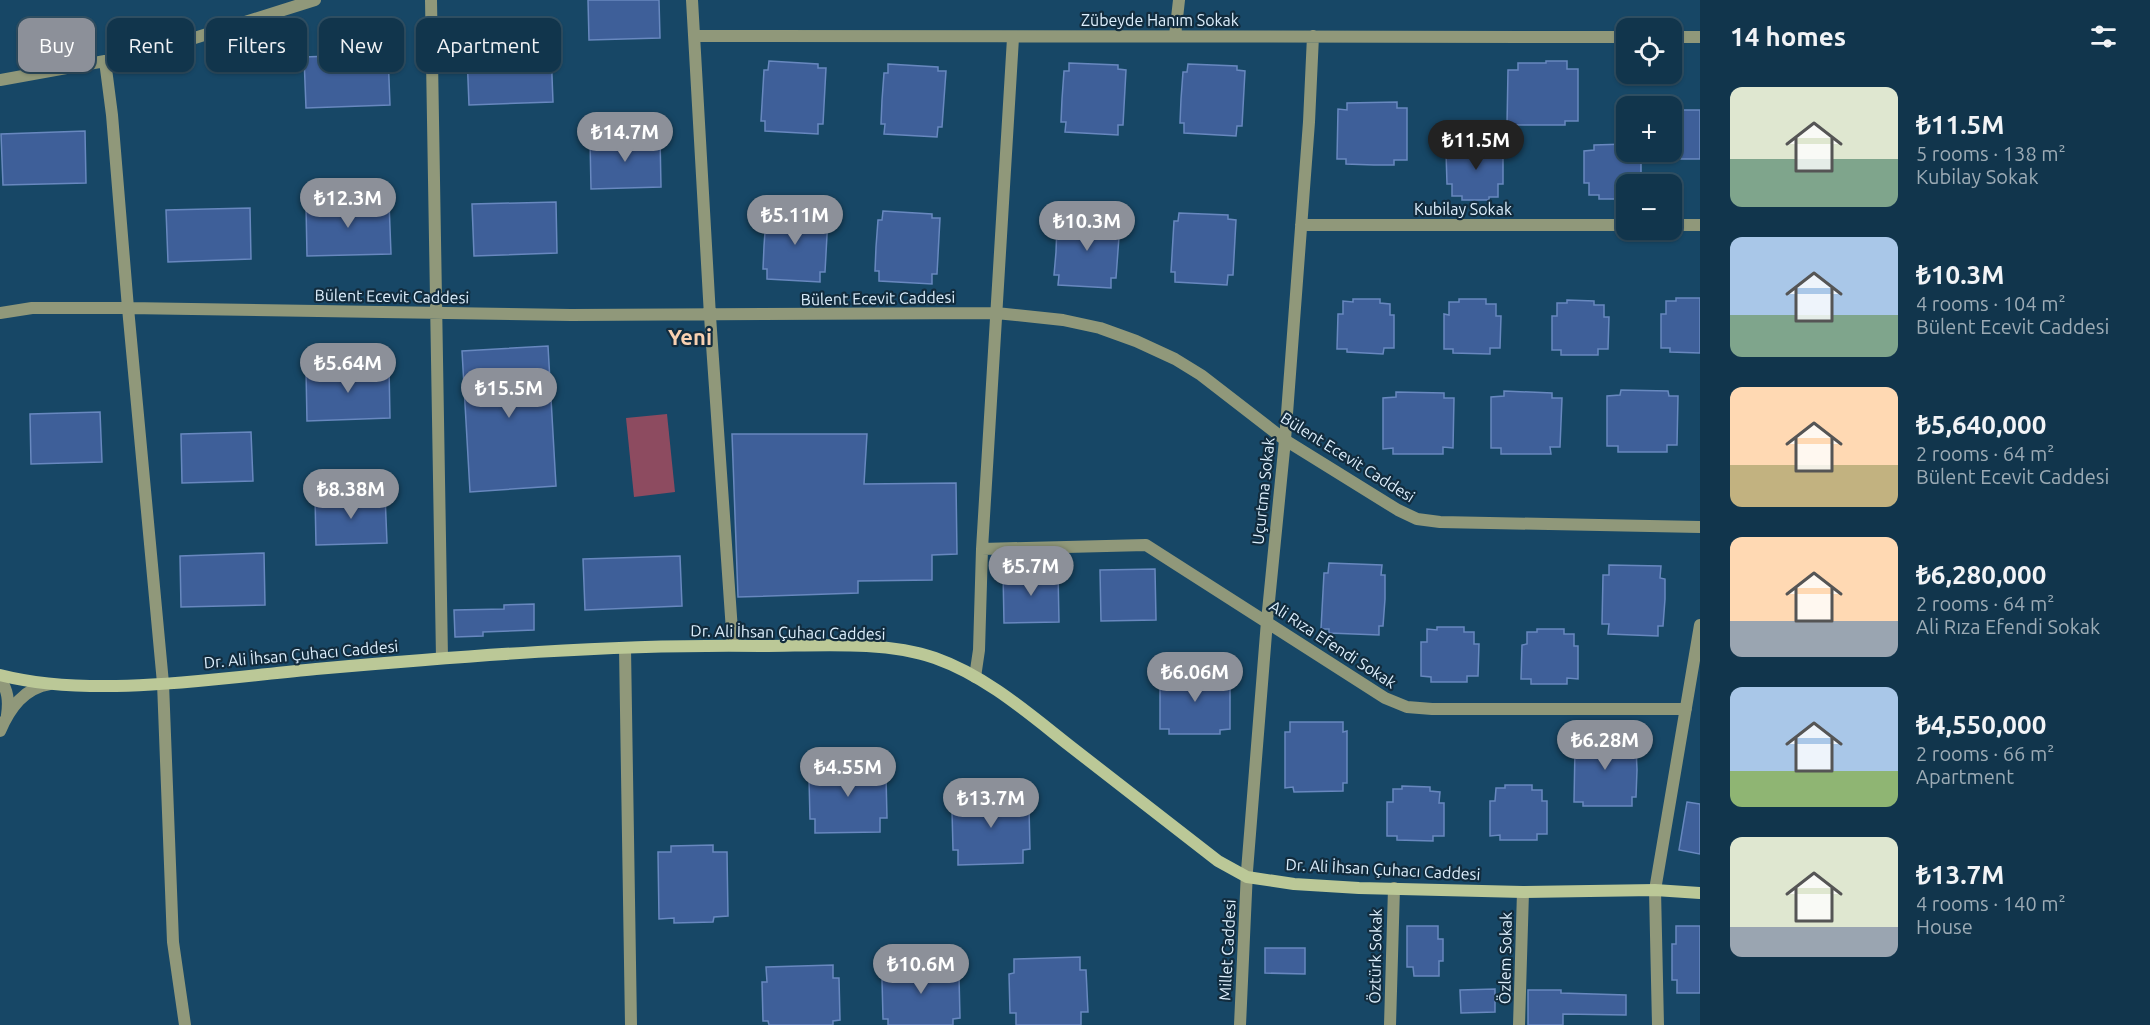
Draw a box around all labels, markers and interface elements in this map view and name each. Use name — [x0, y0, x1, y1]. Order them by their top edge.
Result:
street label: Zübeyde Hanım Sokak — [1081, 11, 1239, 29]
chip: Buy — [18, 18, 95, 72]
chip: Rent — [107, 18, 194, 72]
chip: Filters — [206, 18, 307, 72]
chip: New — [319, 18, 404, 72]
chip: Apartment — [416, 18, 561, 72]
map controls — [1616, 18, 1682, 240]
button: locate — [1616, 18, 1682, 84]
icon: filters — [2087, 20, 2120, 53]
text: 14 homes — [1730, 22, 1846, 51]
button: + — [1616, 96, 1682, 162]
text: ₺11.5M — [1916, 110, 2004, 139]
icon: home — [1778, 111, 1850, 183]
pin: ₺14.7M — [576, 112, 674, 163]
text: ₺14.7M — [591, 120, 659, 143]
pin: ₺11.5M — [1427, 120, 1525, 171]
text: ₺11.5M — [1442, 128, 1510, 151]
text: 5 rooms · 138 m² — [1916, 142, 2066, 165]
text: Kubilay Sokak — [1916, 165, 2038, 188]
button: − — [1616, 174, 1682, 240]
pin: ₺12.3M — [299, 178, 397, 229]
text: ₺12.3M — [314, 186, 382, 209]
pin: ₺5.11M — [746, 195, 844, 246]
street label: Kubilay Sokak — [1414, 200, 1512, 218]
pin: ₺10.3M — [1038, 201, 1136, 252]
text: ₺5.11M — [761, 203, 829, 226]
text: ₺10.3M — [1053, 209, 1121, 232]
text: ₺10.3M — [1916, 260, 2004, 289]
icon: home — [1778, 261, 1850, 333]
street label: Bülent Ecevit Caddesi — [315, 286, 469, 306]
street label: Bülent Ecevit Caddesi — [801, 288, 955, 308]
text: 4 rooms · 104 m² — [1916, 292, 2066, 315]
text: Bülent Ecevit Caddesi — [1916, 315, 2109, 338]
district label: Yeni — [668, 324, 712, 349]
pin: ₺5.64M — [299, 343, 397, 394]
text: ₺5.64M — [314, 351, 382, 374]
pin: ₺15.5M — [460, 368, 558, 419]
text: ₺15.5M — [475, 376, 543, 399]
street label: Bülent Ecevit Caddesi — [1278, 408, 1418, 506]
text: ₺5,640,000 — [1916, 410, 2046, 439]
icon: home — [1778, 411, 1850, 483]
street label: Uçurtma Sokak — [1248, 437, 1278, 545]
text: 2 rooms · 64 m² — [1916, 442, 2054, 465]
text: Bülent Ecevit Caddesi — [1916, 465, 2109, 488]
pin: ₺8.38M — [302, 469, 400, 520]
text: ₺8.38M — [317, 477, 385, 500]
pin: ₺5.7M — [989, 546, 1073, 597]
text: ₺5.7M — [1003, 554, 1059, 577]
text: ₺6,280,000 — [1916, 560, 2046, 589]
icon: home — [1778, 561, 1850, 633]
text: 2 rooms · 64 m² — [1916, 592, 2054, 615]
street label: Ali Rıza Efendi Sokak — [1266, 596, 1400, 692]
text: Ali Rıza Efendi Sokak — [1916, 615, 2100, 638]
street label: Dr. Ali İhsan Çuhacı Caddesi — [690, 621, 886, 643]
street label: Dr. Ali İhsan Çuhacı Caddesi — [203, 637, 399, 671]
pin: ₺6.06M — [1146, 652, 1244, 703]
text: ₺6.06M — [1161, 660, 1229, 683]
text: ₺4,550,000 — [1916, 710, 2046, 739]
icon: home — [1778, 711, 1850, 783]
pin: ₺6.28M — [1556, 720, 1654, 771]
text: ₺6.28M — [1571, 728, 1639, 751]
text: 2 rooms · 66 m² — [1916, 742, 2054, 765]
pin: ₺4.55M — [799, 747, 897, 798]
text: ₺4.55M — [814, 755, 882, 778]
text: Apartment — [1916, 765, 2014, 788]
pin: ₺13.7M — [942, 778, 1040, 829]
text: ₺13.7M — [957, 786, 1025, 809]
street label: Dr. Ali İhsan Çuhacı Caddesi — [1285, 855, 1481, 883]
text: ₺13.7M — [1916, 860, 2004, 889]
icon: home — [1778, 861, 1850, 933]
text: 4 rooms · 140 m² — [1916, 892, 2066, 915]
street label: Millet Caddesi — [1215, 899, 1239, 1001]
street label: Öztürk Sokak — [1365, 908, 1385, 1004]
street label: Özlem Sokak — [1495, 912, 1515, 1004]
text: House — [1916, 915, 1973, 938]
pin: ₺10.6M — [872, 944, 970, 995]
text: ₺10.6M — [887, 952, 955, 975]

